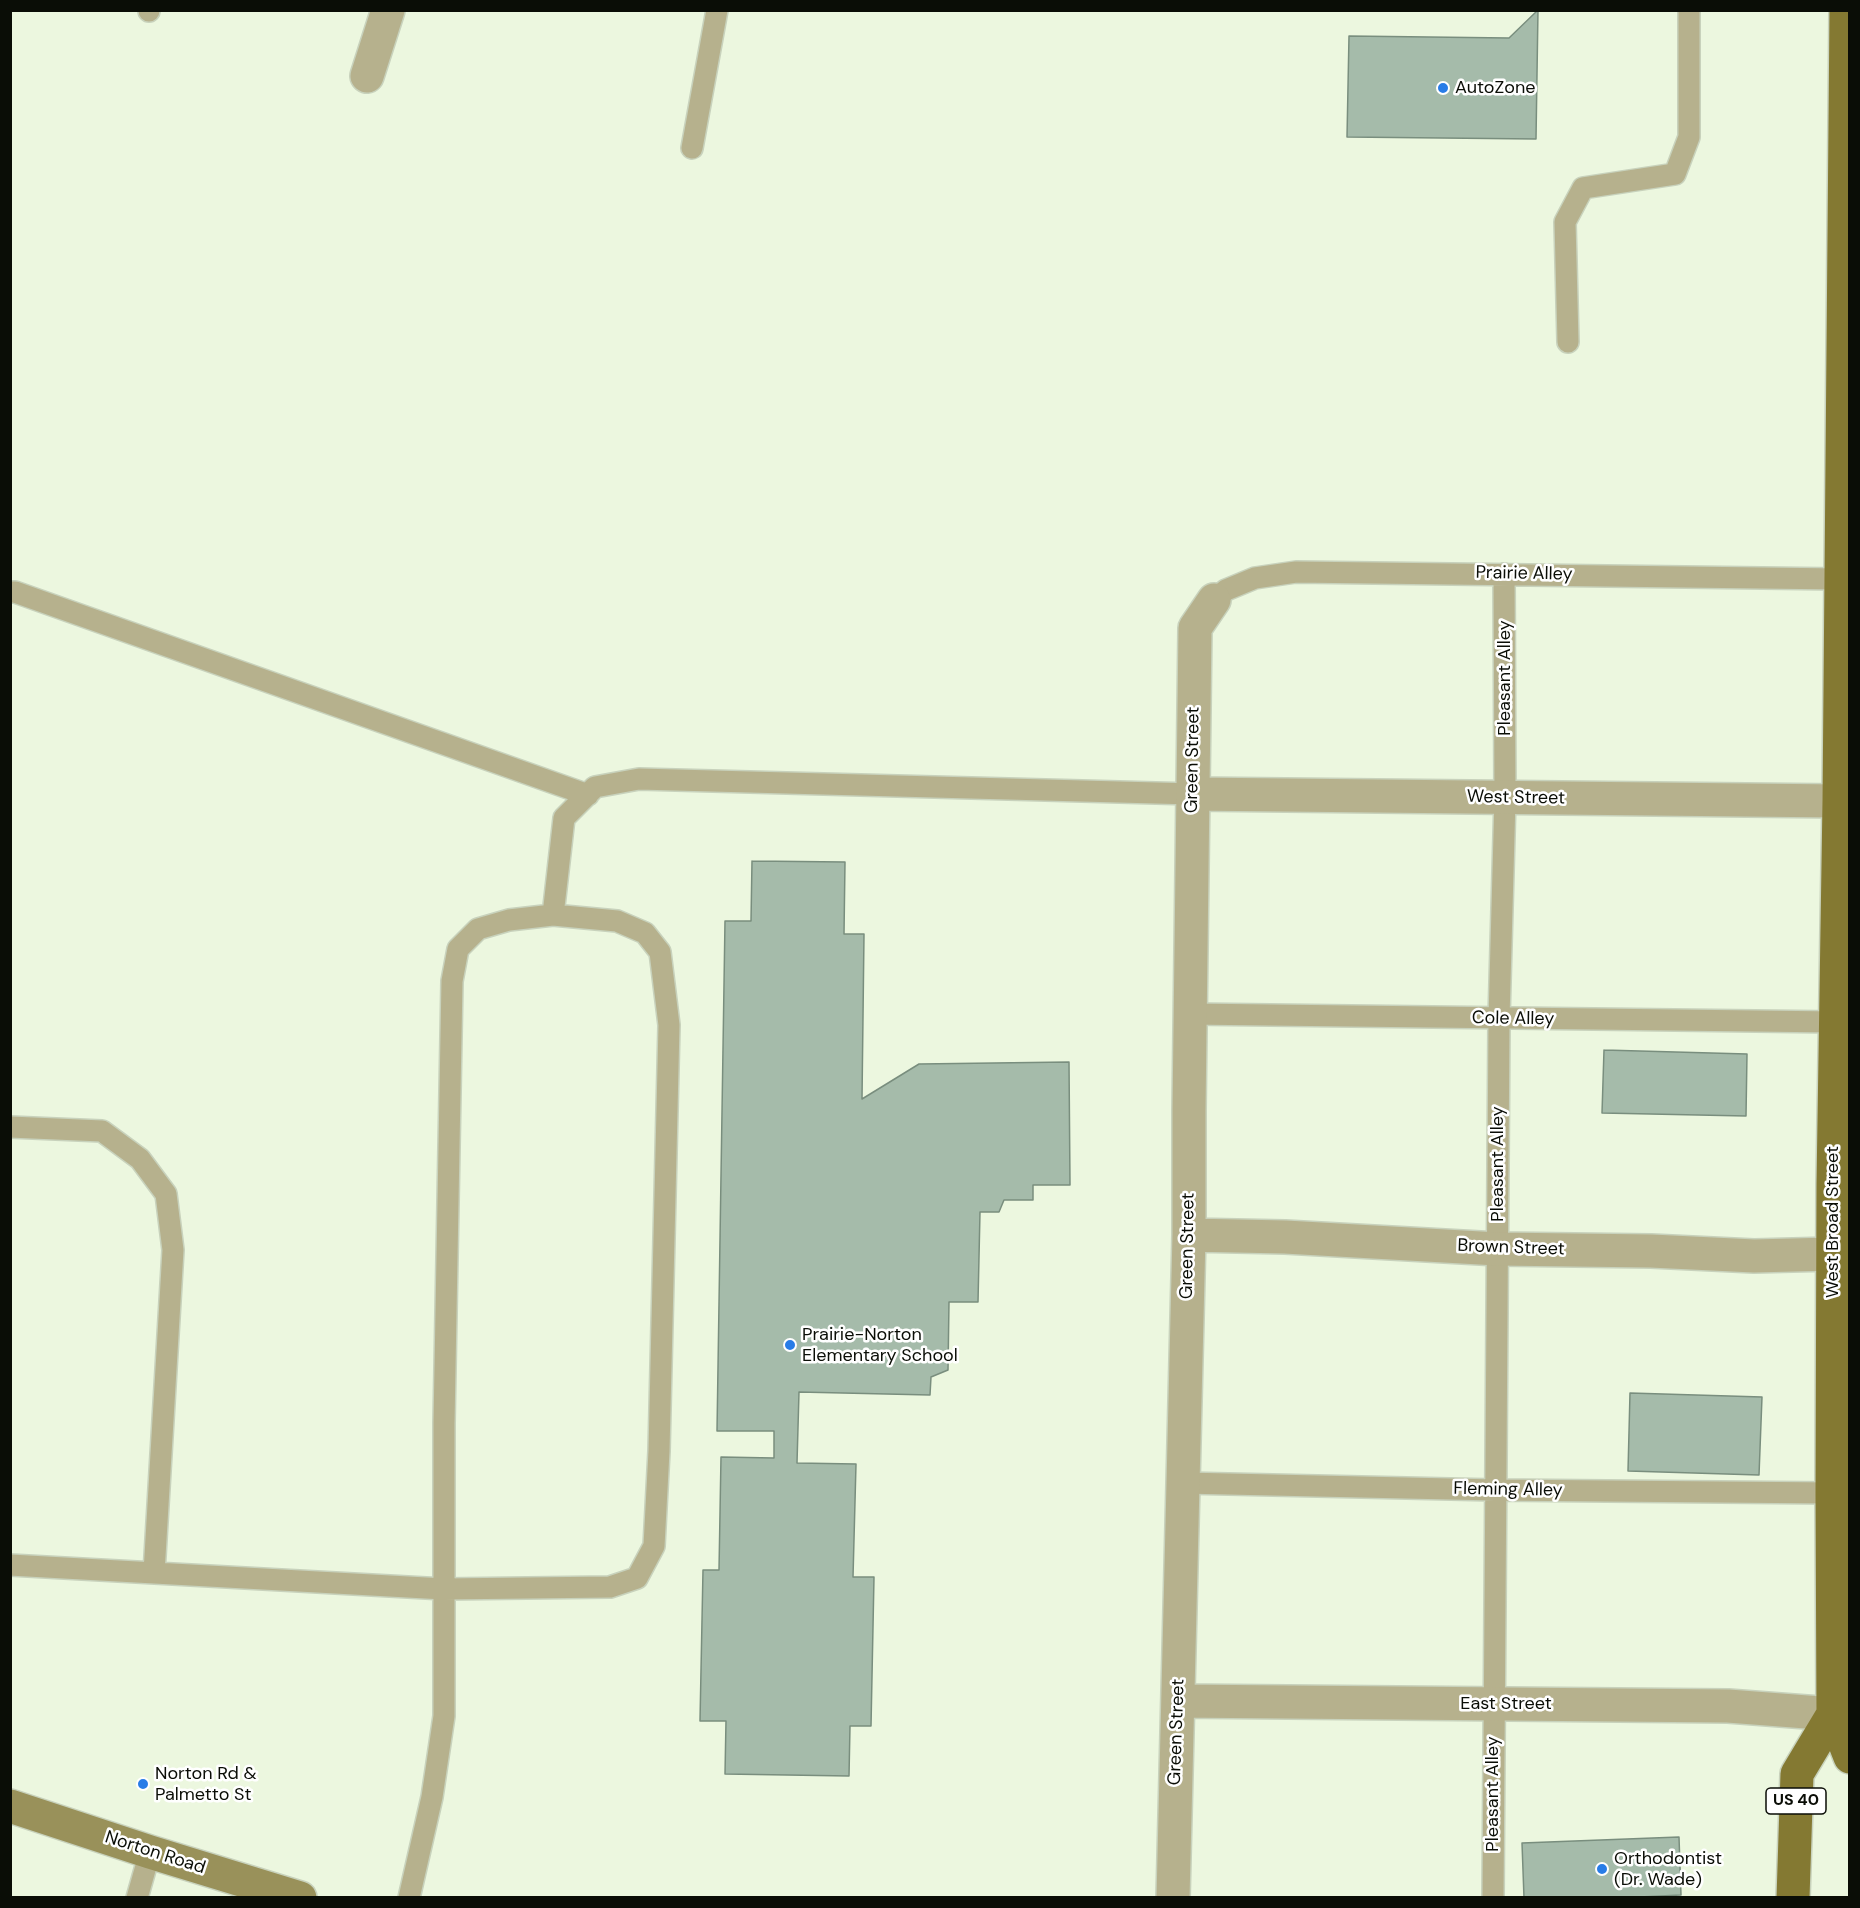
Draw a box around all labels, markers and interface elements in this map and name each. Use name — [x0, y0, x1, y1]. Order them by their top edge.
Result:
place label: AutoZone — [1455, 77, 1536, 99]
marker: AutoZone — [1436, 81, 1450, 95]
street label: Prairie Alley — [1475, 562, 1573, 586]
street label: Pleasant Alley — [1494, 620, 1516, 736]
street label: Green Street — [1181, 707, 1205, 813]
street label: West Street — [1467, 786, 1565, 810]
street label: Cole Alley — [1472, 1007, 1554, 1031]
street label: Pleasant Alley — [1487, 1106, 1509, 1222]
street label: West Broad Street — [1822, 1146, 1844, 1298]
street label: Green Street — [1176, 1193, 1200, 1299]
street label: Brown Street — [1457, 1235, 1565, 1261]
place label: Prairie-Norton Elementary School — [802, 1324, 958, 1366]
marker: Prairie-Norton Elementary School — [783, 1338, 797, 1352]
street label: Fleming Alley — [1453, 1478, 1563, 1502]
street label: Green Street — [1164, 1678, 1190, 1786]
street label: East Street — [1460, 1693, 1552, 1715]
street label: Pleasant Alley — [1482, 1736, 1504, 1852]
place label: Norton Rd & Palmetto St — [155, 1763, 257, 1806]
marker: Norton Rd & Palmetto St — [136, 1777, 150, 1791]
road number: US 40 — [1766, 1788, 1826, 1814]
street label: Norton Road — [102, 1827, 208, 1879]
place label: Orthodontist (Dr. Wade) — [1614, 1848, 1722, 1890]
marker: Orthodontist (Dr. Wade) — [1595, 1862, 1609, 1876]

